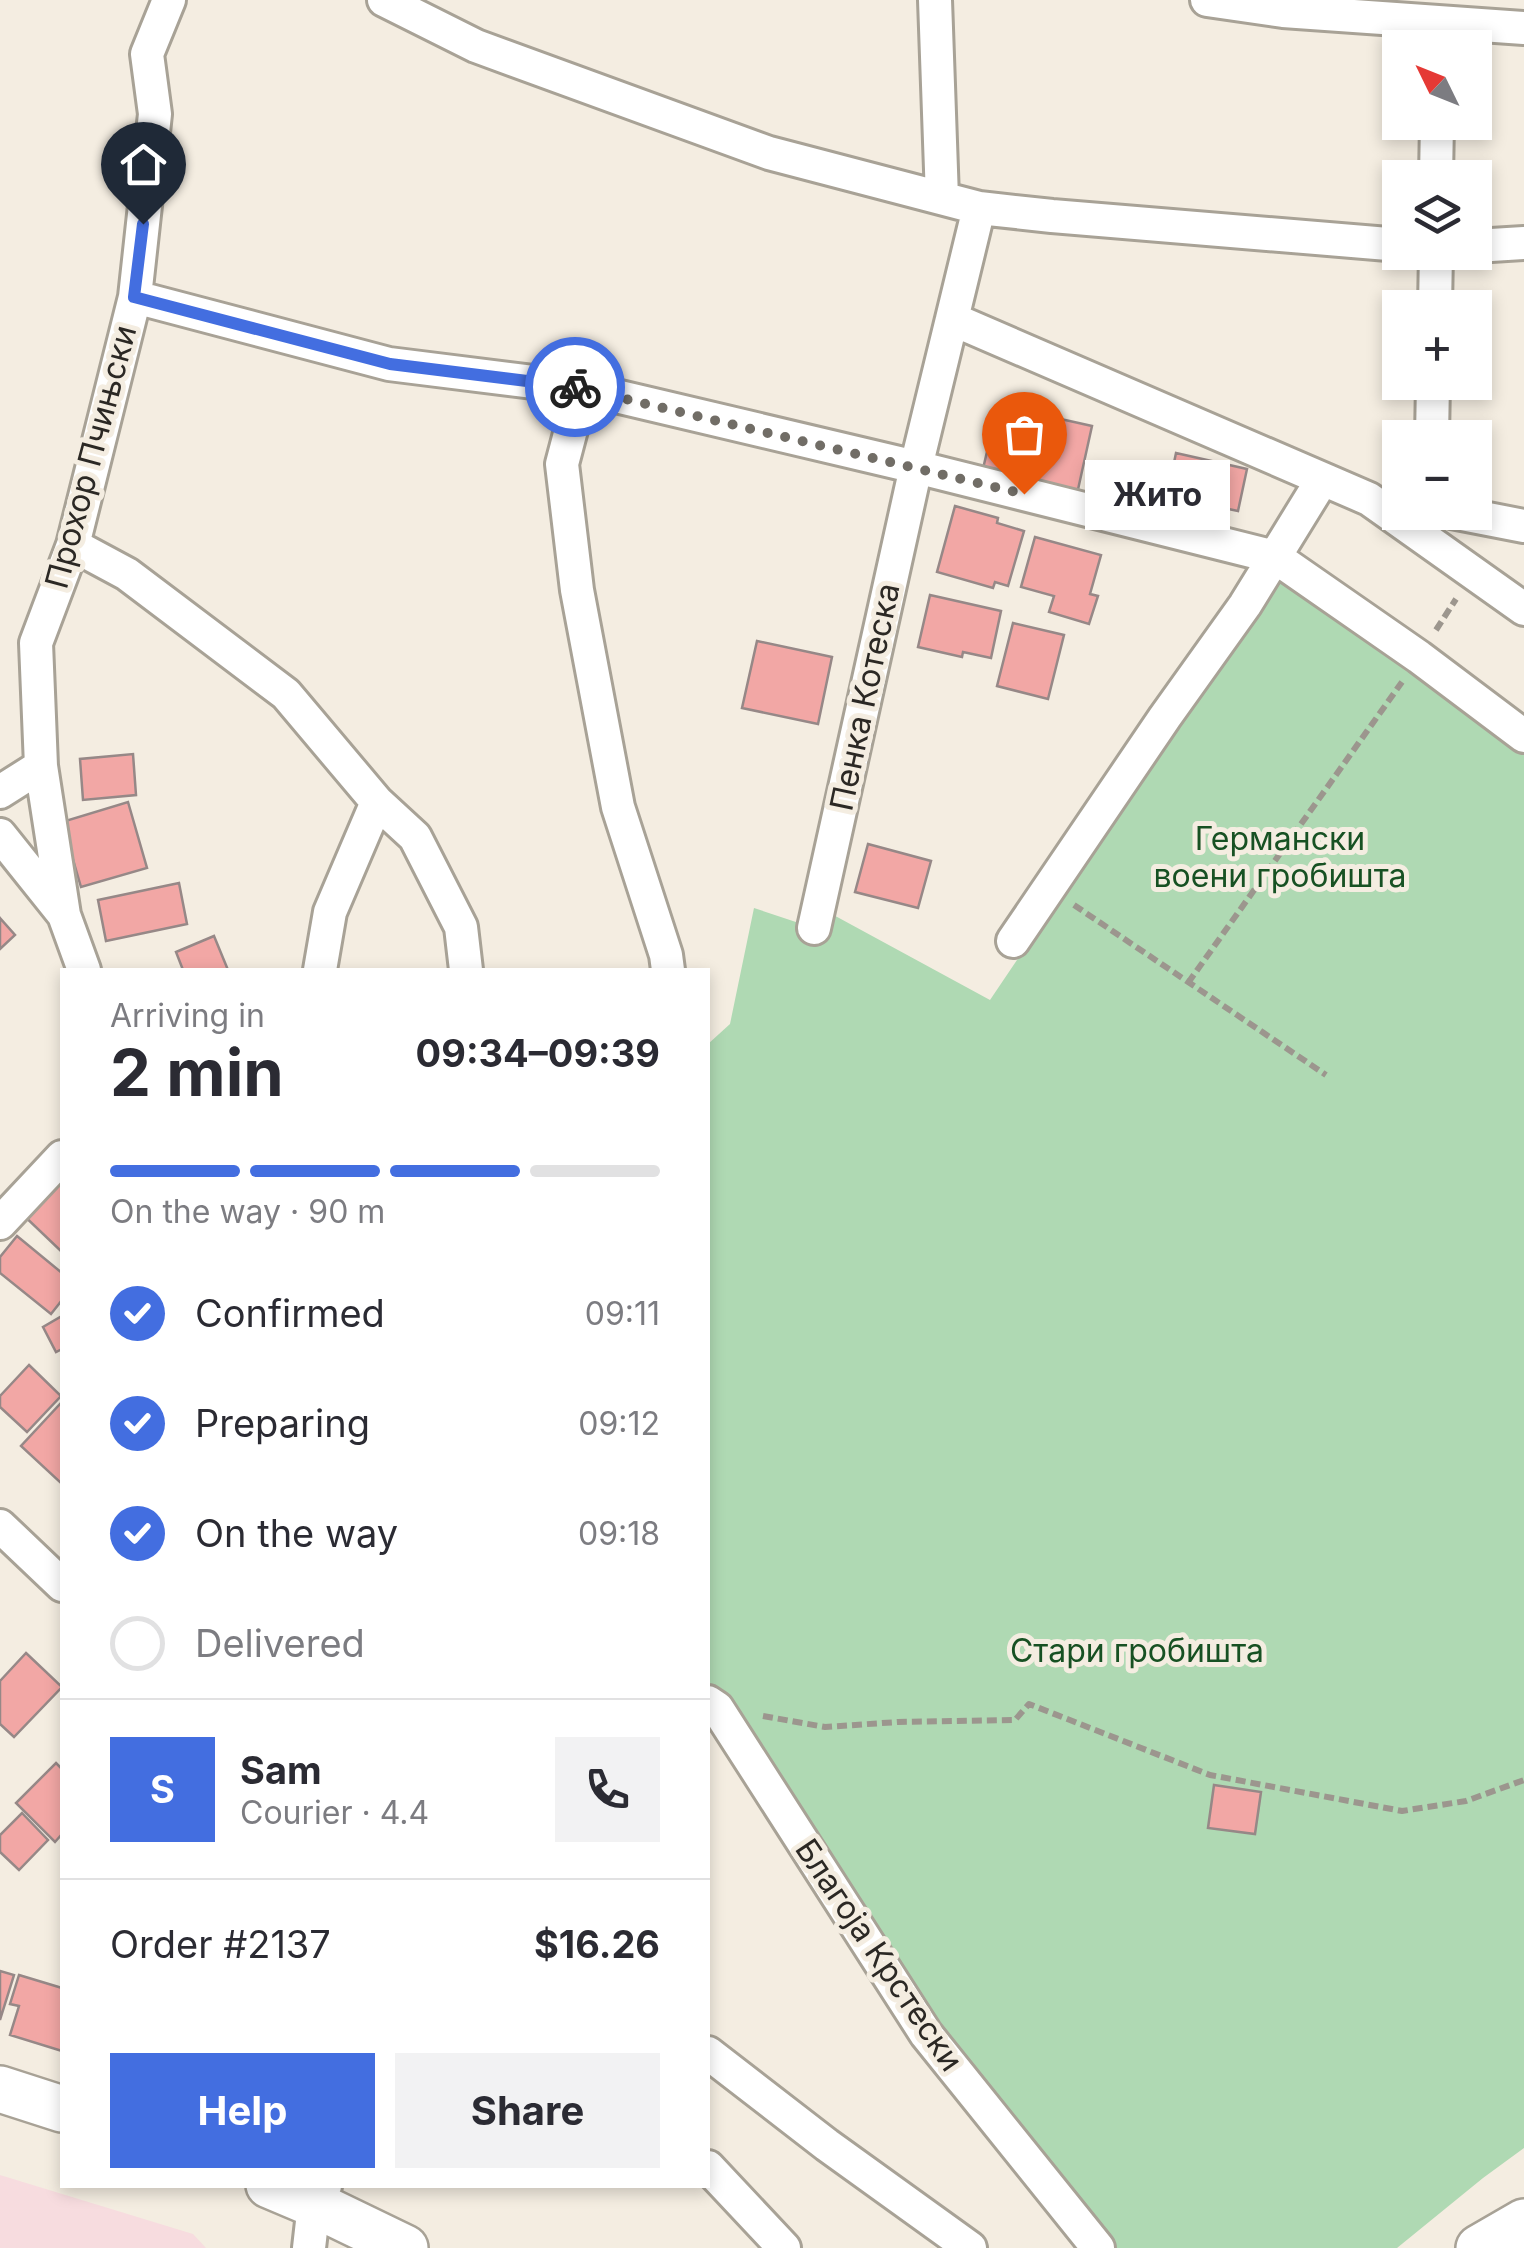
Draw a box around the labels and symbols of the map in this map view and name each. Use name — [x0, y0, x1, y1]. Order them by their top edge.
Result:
north arrow — [1382, 30, 1492, 140]
pin — [101, 122, 186, 225]
street label: Прохор Пчињски — [37, 321, 144, 593]
courier — [525, 337, 625, 437]
pin — [982, 392, 1067, 495]
callout: Жито — [1084, 459, 1229, 529]
street label: Пенка Котеска — [821, 580, 908, 814]
park label: Германски воени гробишта — [1153, 819, 1407, 895]
park label: Стари гробишта — [1010, 1631, 1264, 1670]
street label: Благоја Крстески — [787, 1831, 971, 2078]

